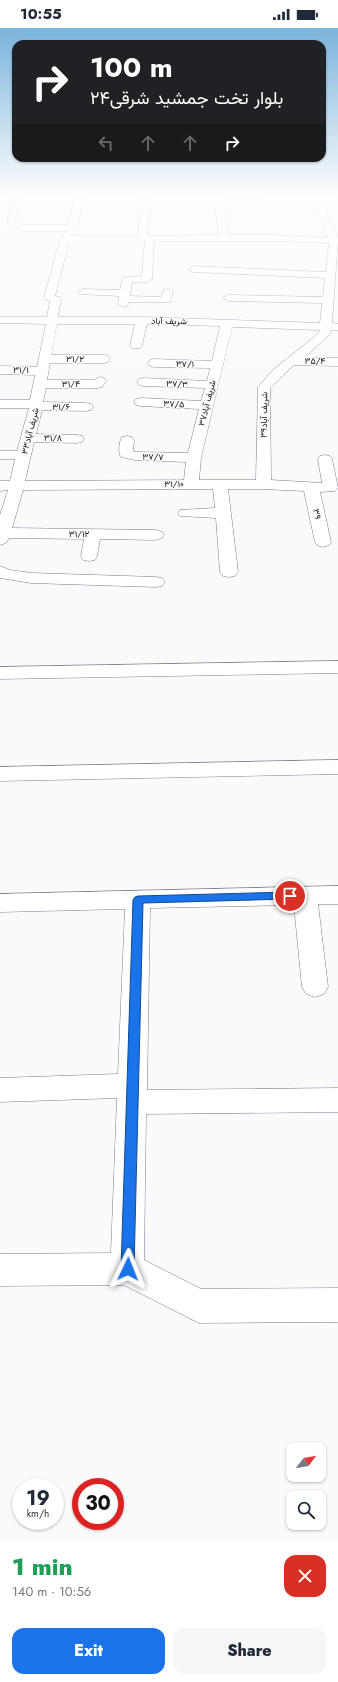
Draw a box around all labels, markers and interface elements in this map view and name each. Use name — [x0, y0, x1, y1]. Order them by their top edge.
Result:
text: 10:55 — [20, 3, 62, 25]
text: 100 m — [90, 47, 173, 88]
icon: right — [24, 56, 76, 108]
text: بلوار تخت جمشید شرقی۲۴ — [90, 85, 283, 111]
icon: left — [95, 132, 117, 154]
icon: ahead — [137, 132, 159, 154]
icon: ahead — [179, 132, 201, 154]
icon: right — [221, 132, 243, 154]
street label: شریف آباد — [151, 314, 187, 327]
street label: ۳۱/۲ — [66, 352, 84, 365]
street label: ۳۵/۴ — [304, 354, 326, 367]
street label: ۳۷/۱ — [176, 357, 194, 370]
street label: ۳۱/۱ — [13, 363, 29, 376]
street label: ۳۱/۴ — [62, 377, 80, 390]
street label: ۳۷/۳ — [166, 377, 188, 390]
street label: شریف آباد۳۷ — [195, 378, 219, 427]
street label: شریف آباد۳۹ — [257, 392, 270, 438]
street label: ۳۷/۵ — [163, 396, 185, 411]
street label: ۳۱/۶ — [52, 400, 70, 413]
street label: شریف آباد۳۳ — [17, 406, 42, 456]
street label: ۳۱/۸ — [44, 431, 62, 444]
street label: ۳۷/۷ — [142, 450, 164, 463]
street label: ۳۱/۱۰ — [164, 477, 184, 490]
street label: ۳۹ — [310, 508, 325, 520]
street label: ۳۱/۱۲ — [69, 527, 90, 540]
pin — [273, 879, 307, 913]
icon: arrive — [279, 885, 301, 907]
position arrow — [107, 1248, 149, 1290]
north arrow — [286, 1442, 326, 1482]
map controls — [286, 1442, 326, 1530]
speed limit sign: 30 — [72, 1478, 124, 1530]
text: 19 — [26, 1484, 50, 1513]
button: search — [286, 1490, 326, 1530]
text: km/h — [27, 1506, 49, 1521]
text: 1 min — [12, 1549, 73, 1584]
button: close — [284, 1555, 326, 1597]
text: 140 m · 10:56 — [12, 1582, 91, 1601]
button: Exit — [12, 1628, 165, 1674]
button: Share — [173, 1628, 326, 1674]

